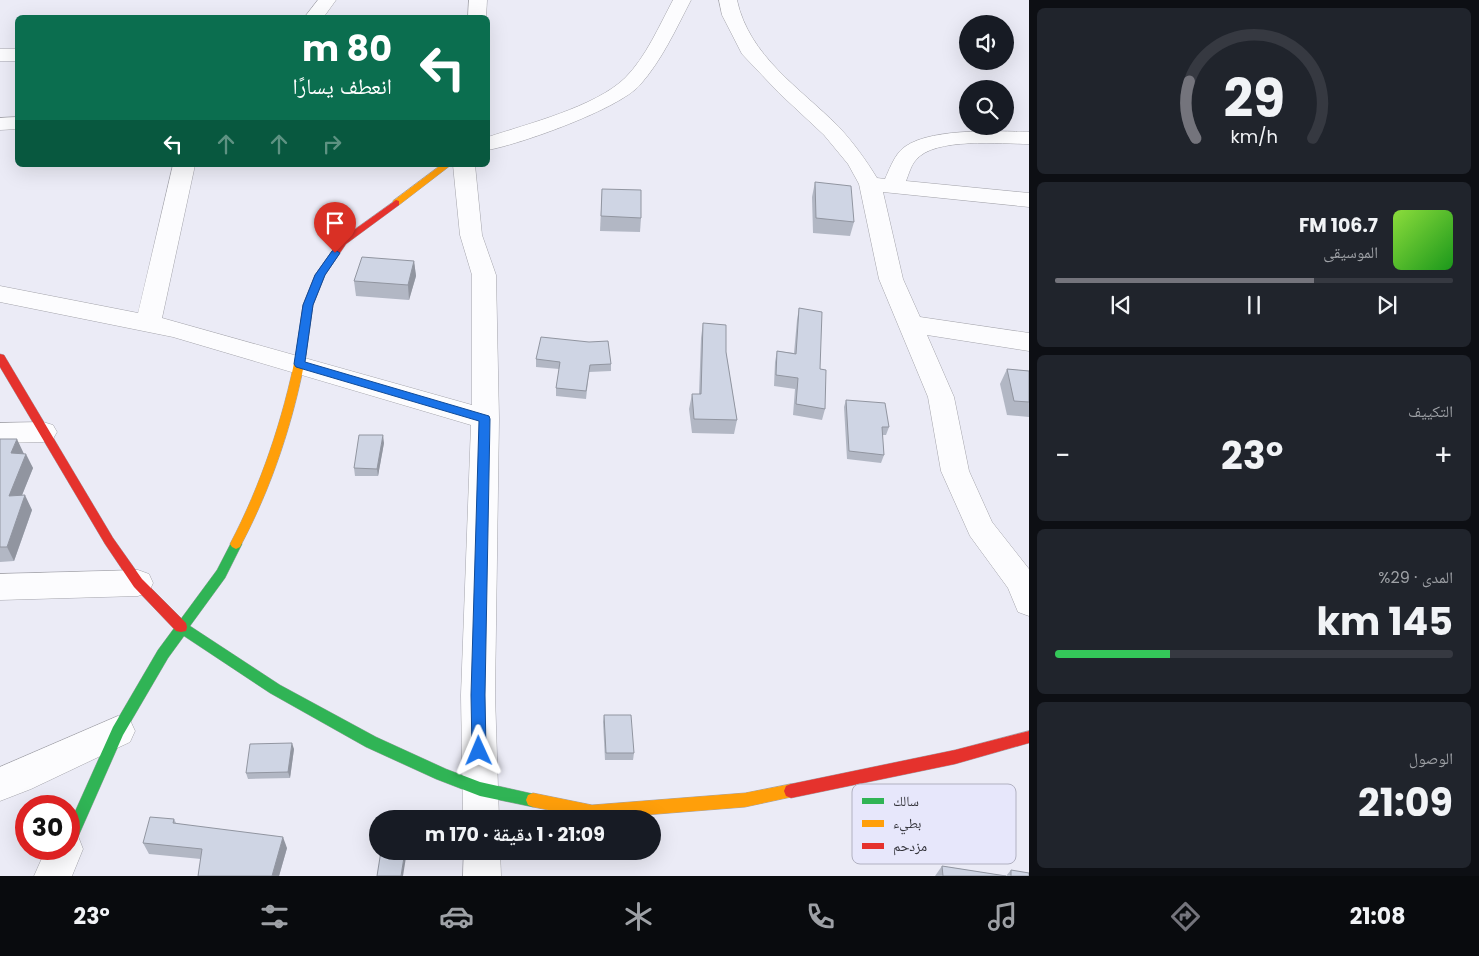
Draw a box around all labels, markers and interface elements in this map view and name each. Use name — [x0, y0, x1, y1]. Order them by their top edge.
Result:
map controls — [959, 15, 1014, 135]
button: sound — [959, 15, 1014, 70]
text: 80 m — [302, 24, 392, 73]
icon: left — [410, 35, 475, 100]
text: 29 — [1223, 62, 1285, 135]
text: انعطف يسارًا — [292, 71, 392, 102]
button: search — [959, 80, 1014, 135]
text: km/h — [1230, 124, 1278, 149]
icon: left — [159, 130, 187, 158]
icon: ahead — [212, 130, 240, 158]
icon: ahead — [265, 130, 293, 158]
icon: right — [318, 130, 346, 158]
pin — [314, 202, 356, 253]
icon: arrive — [321, 209, 349, 237]
text: 106.7 FM — [1299, 212, 1378, 239]
text: الموسيقى — [1323, 241, 1378, 264]
icon: previous — [1107, 291, 1135, 319]
icon: pause — [1240, 291, 1268, 319]
icon: next — [1373, 291, 1401, 319]
text: التكييف — [1408, 400, 1453, 423]
text: 23° — [1221, 429, 1283, 482]
text: − — [1055, 436, 1070, 475]
text: + — [1434, 436, 1453, 475]
text: المدى · 29% — [1378, 566, 1453, 589]
text: 145 km — [1316, 595, 1453, 648]
position arrow — [452, 724, 504, 776]
text: الوصول — [1409, 747, 1453, 770]
text: 21:09 — [1358, 776, 1453, 829]
legend — [852, 784, 1016, 864]
text: سالك — [893, 791, 919, 811]
speed limit sign: 30 — [15, 795, 80, 860]
text: بطيء — [893, 813, 922, 835]
text: 21:09 · 1 دقيقة · 170 m — [425, 821, 605, 848]
text: مزدحم — [893, 836, 927, 856]
icon: filters — [257, 899, 292, 934]
icon: car — [439, 899, 474, 934]
icon: climate — [621, 899, 656, 934]
icon: phone — [803, 899, 838, 934]
icon: music — [985, 899, 1020, 934]
icon: directions — [1168, 899, 1203, 934]
text: 23° — [74, 901, 110, 932]
text: 21:08 — [1350, 901, 1405, 932]

